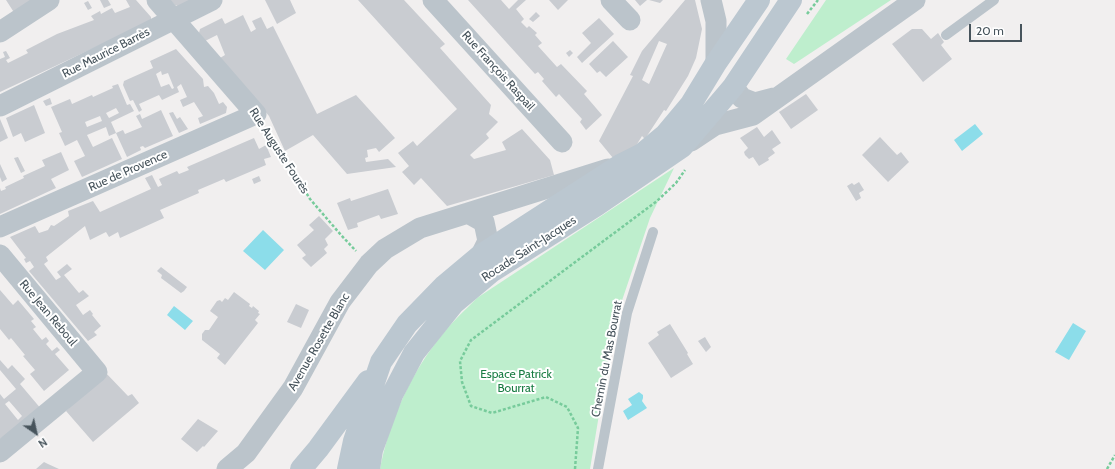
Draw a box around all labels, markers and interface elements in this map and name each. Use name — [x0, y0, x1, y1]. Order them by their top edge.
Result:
scale bar — [971, 16, 1024, 42]
text: 20 m — [976, 23, 1004, 38]
street label: Rue Maurice Barrès — [60, 25, 152, 81]
street label: Rue François Raspail — [459, 28, 537, 114]
street label: Rue Auguste Fourès — [246, 105, 312, 197]
street label: Rue de Provence — [86, 147, 170, 195]
street label: Rocade Saint-Jacques — [479, 213, 579, 285]
street label: Rue Jean Reboul — [16, 277, 80, 349]
street label: Avenue Rosette Blanc — [285, 291, 353, 393]
street label: Chemin du Mas Bourrat — [589, 299, 625, 419]
park label: Espace Patrick Bourrat — [480, 367, 552, 395]
north arrow — [16, 413, 56, 453]
text: N — [36, 435, 50, 451]

